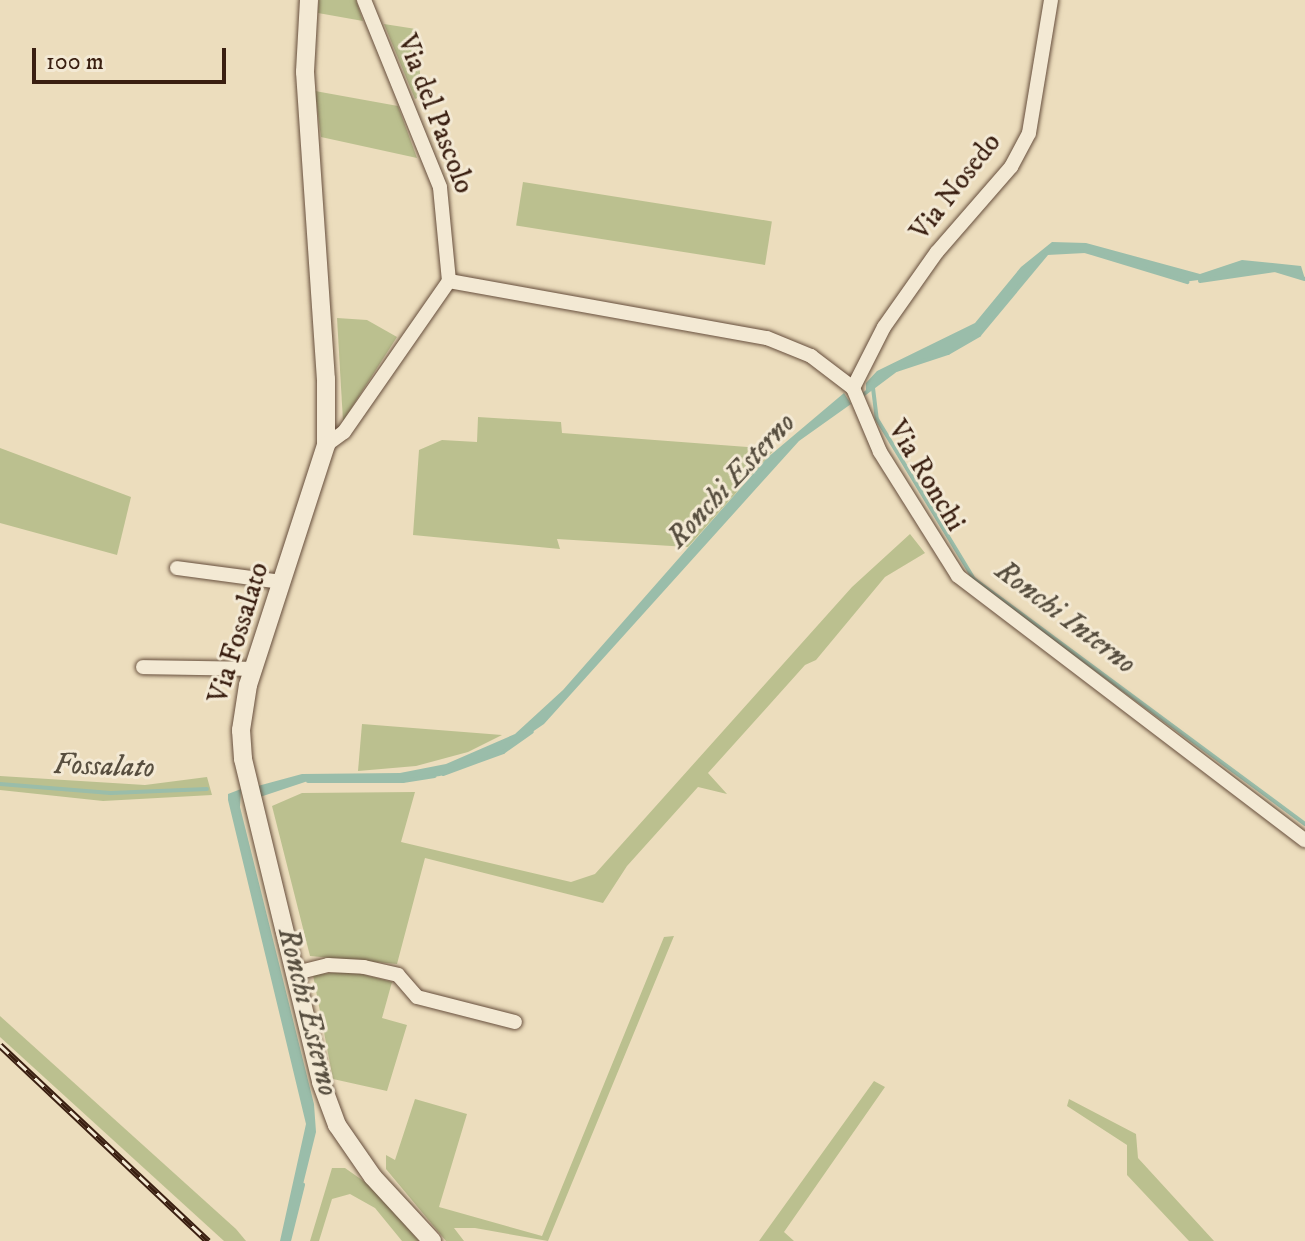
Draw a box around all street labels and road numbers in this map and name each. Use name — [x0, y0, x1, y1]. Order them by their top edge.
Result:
street label: Via del Pascolo — [389, 30, 481, 198]
street label: Via Nosedo — [904, 127, 1008, 247]
street label: Via Ronchi — [880, 415, 972, 537]
street label: Via Fossalato — [202, 558, 276, 708]

